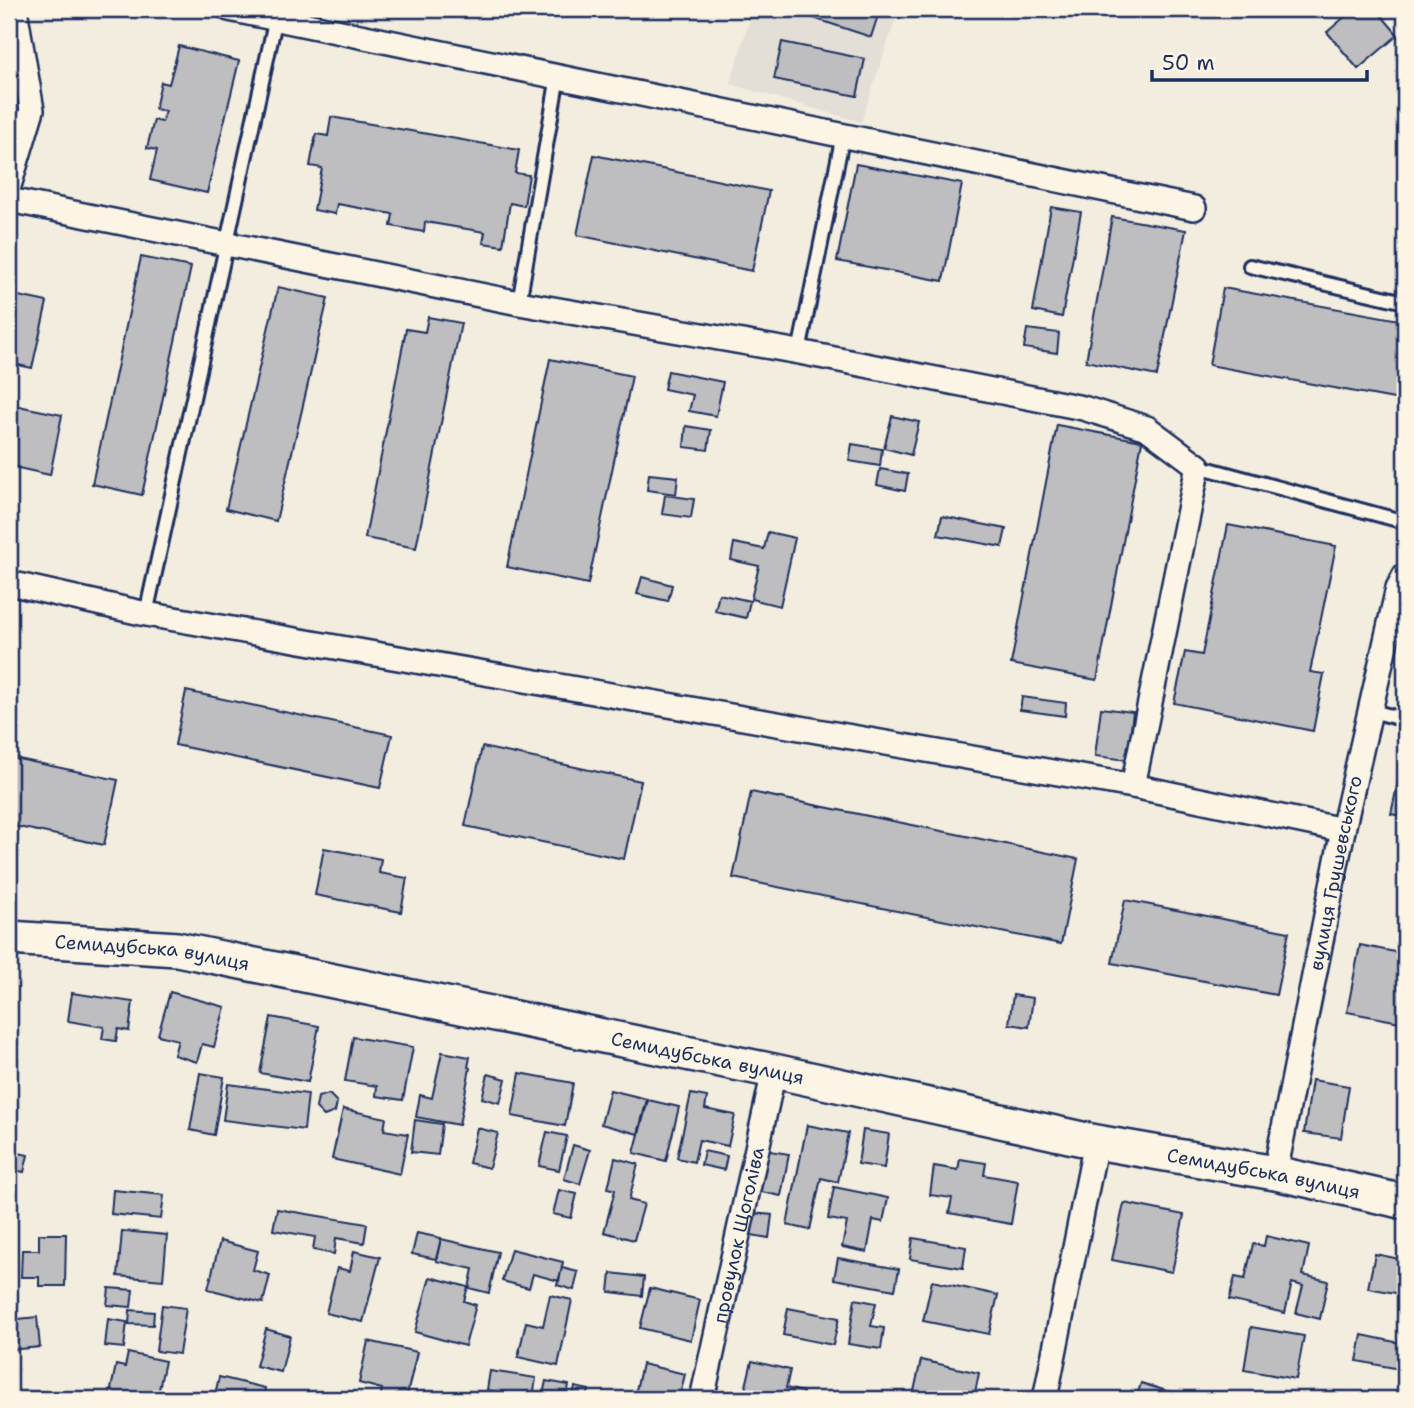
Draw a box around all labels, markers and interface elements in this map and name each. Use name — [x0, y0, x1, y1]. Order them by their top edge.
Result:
scale bar — [1152, 38, 1367, 82]
text: 50 m — [1162, 49, 1215, 77]
street label: вулиця Грушевського — [1303, 773, 1368, 973]
street label: Семидубська вулиця — [54, 929, 252, 977]
street label: Семидубська вулиця — [609, 1026, 806, 1090]
street label: Семидубська вулиця — [1165, 1143, 1363, 1205]
street label: провулок Щоголіва — [707, 1144, 770, 1325]

